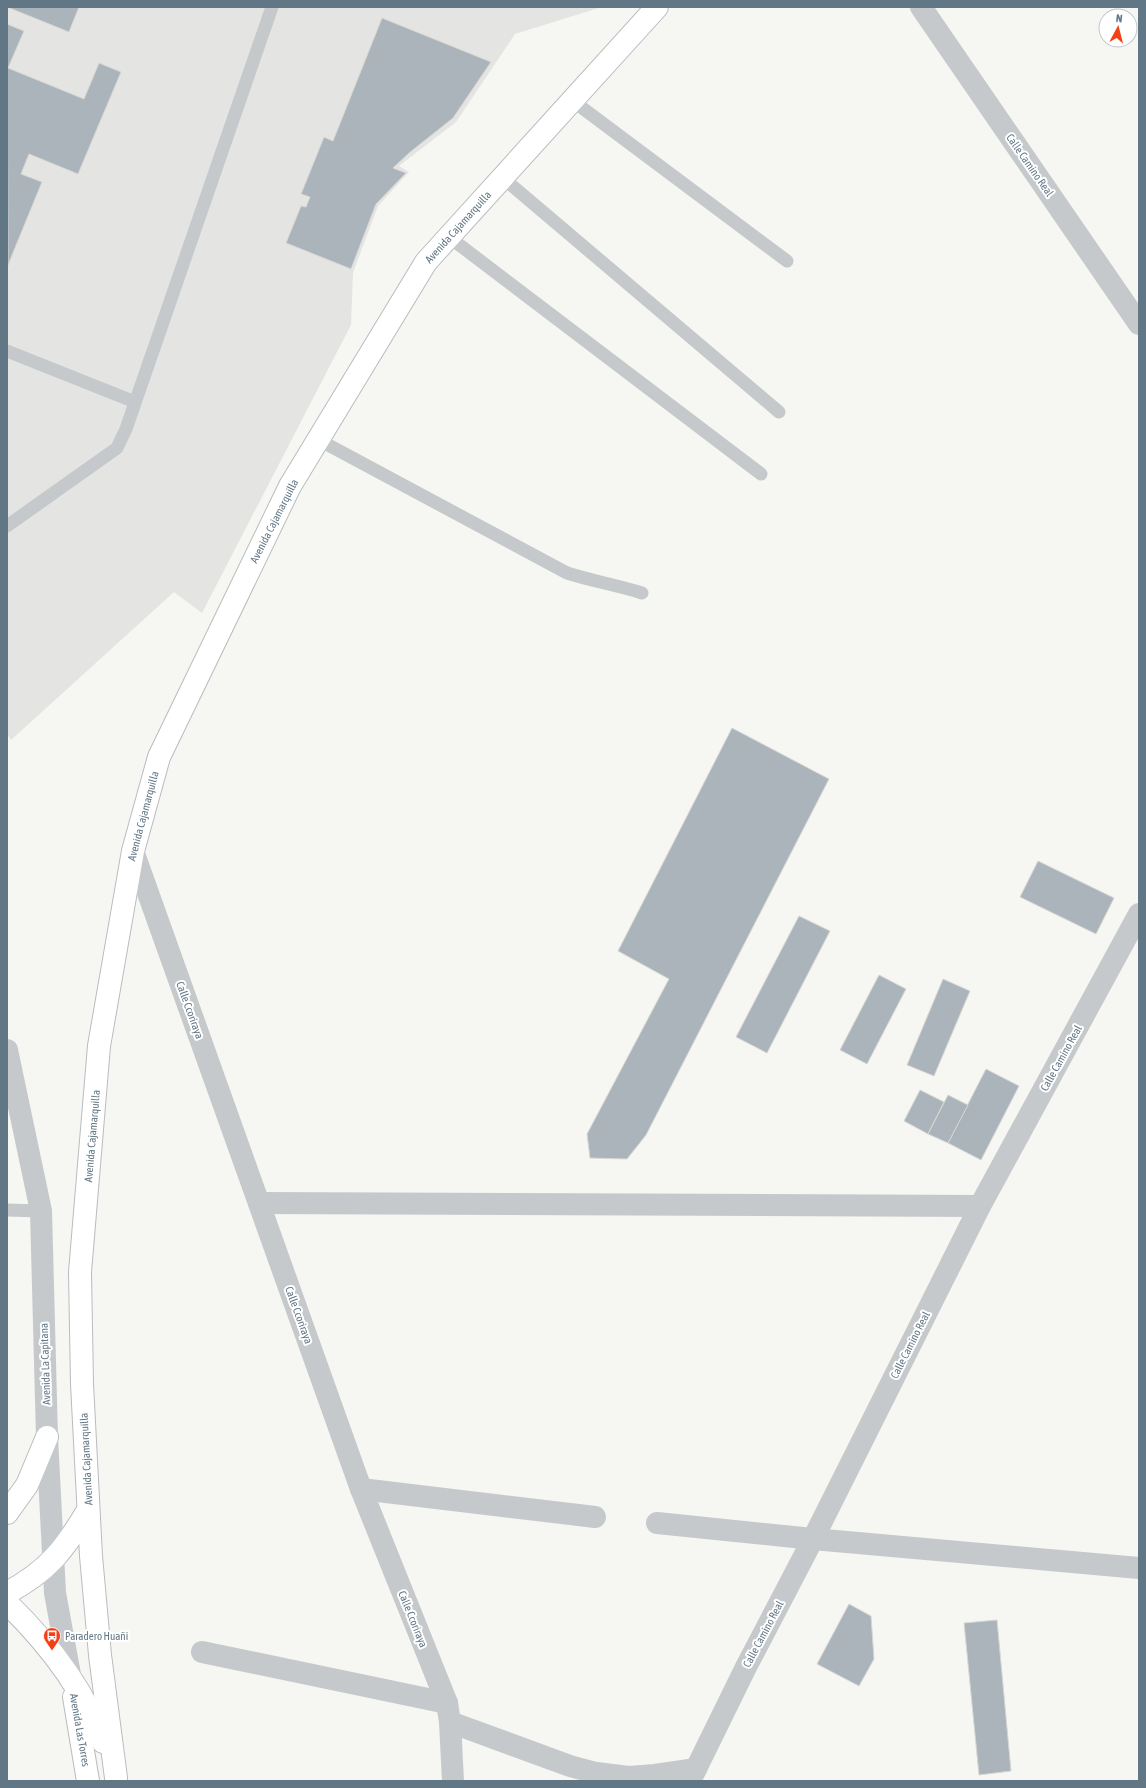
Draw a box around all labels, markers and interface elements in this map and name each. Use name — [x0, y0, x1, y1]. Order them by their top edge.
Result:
north arrow — [1098, 8, 1138, 48]
text: N — [1115, 12, 1123, 24]
street label: Calle Camino Real — [1004, 132, 1056, 199]
street label: Avenida Cajamarquilla — [423, 189, 493, 265]
street label: Avenida Cajamarquilla — [248, 477, 300, 565]
street label: Avenida Cajamarquilla — [125, 770, 161, 862]
street label: Calle Ccoriraya — [174, 980, 206, 1040]
street label: Calle Camino Real — [1038, 1023, 1084, 1093]
street label: Avenida Cajamarquilla — [82, 1089, 102, 1183]
street label: Calle Ccoriraya — [283, 1285, 315, 1345]
street label: Calle Camino Real — [888, 1310, 932, 1380]
street label: Avenida La Capitana — [38, 1323, 52, 1405]
street label: Avenida Cajamarquilla — [78, 1412, 94, 1506]
street label: Calle Ccoriraya — [396, 1589, 430, 1649]
street label: Calle Camino Real — [740, 1599, 786, 1669]
bus stop icon: Paradero Huañi — [42, 1626, 62, 1651]
place label: Paradero Huañi — [65, 1630, 128, 1642]
street label: Avenida Las Torres — [68, 1693, 92, 1768]

